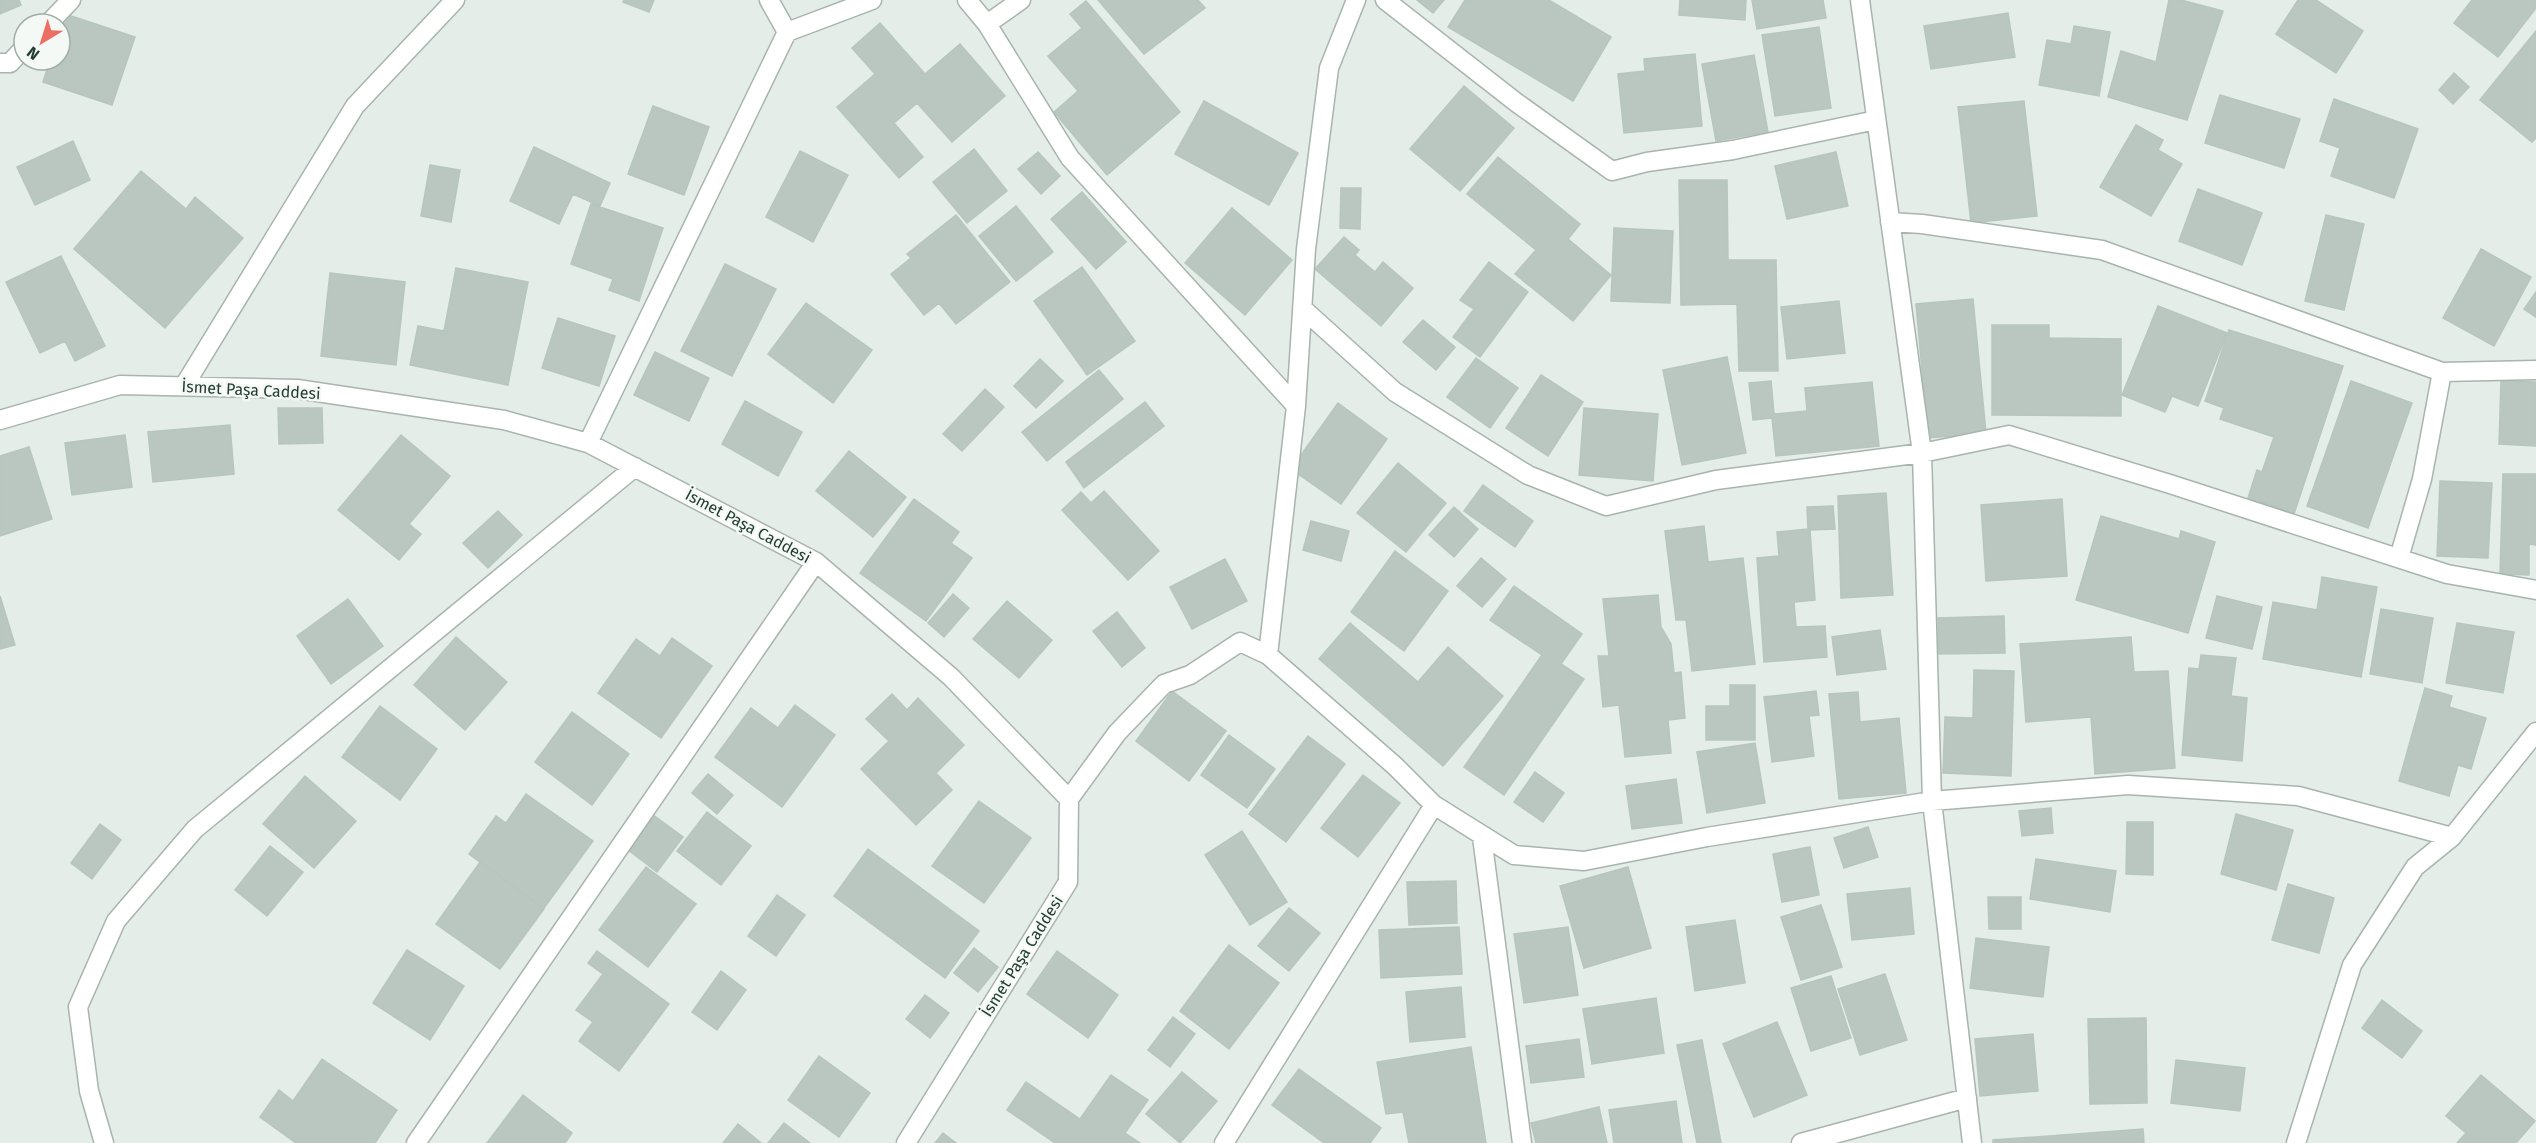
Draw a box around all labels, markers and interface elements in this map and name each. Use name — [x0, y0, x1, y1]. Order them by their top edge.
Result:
north arrow — [12, 12, 72, 72]
text: N — [23, 43, 43, 64]
street label: İsmet Paşa Caddesi — [181, 376, 321, 404]
street label: İsmet Paşa Caddesi — [682, 484, 814, 568]
street label: İsmet Paşa Caddesi — [976, 891, 1068, 1021]

